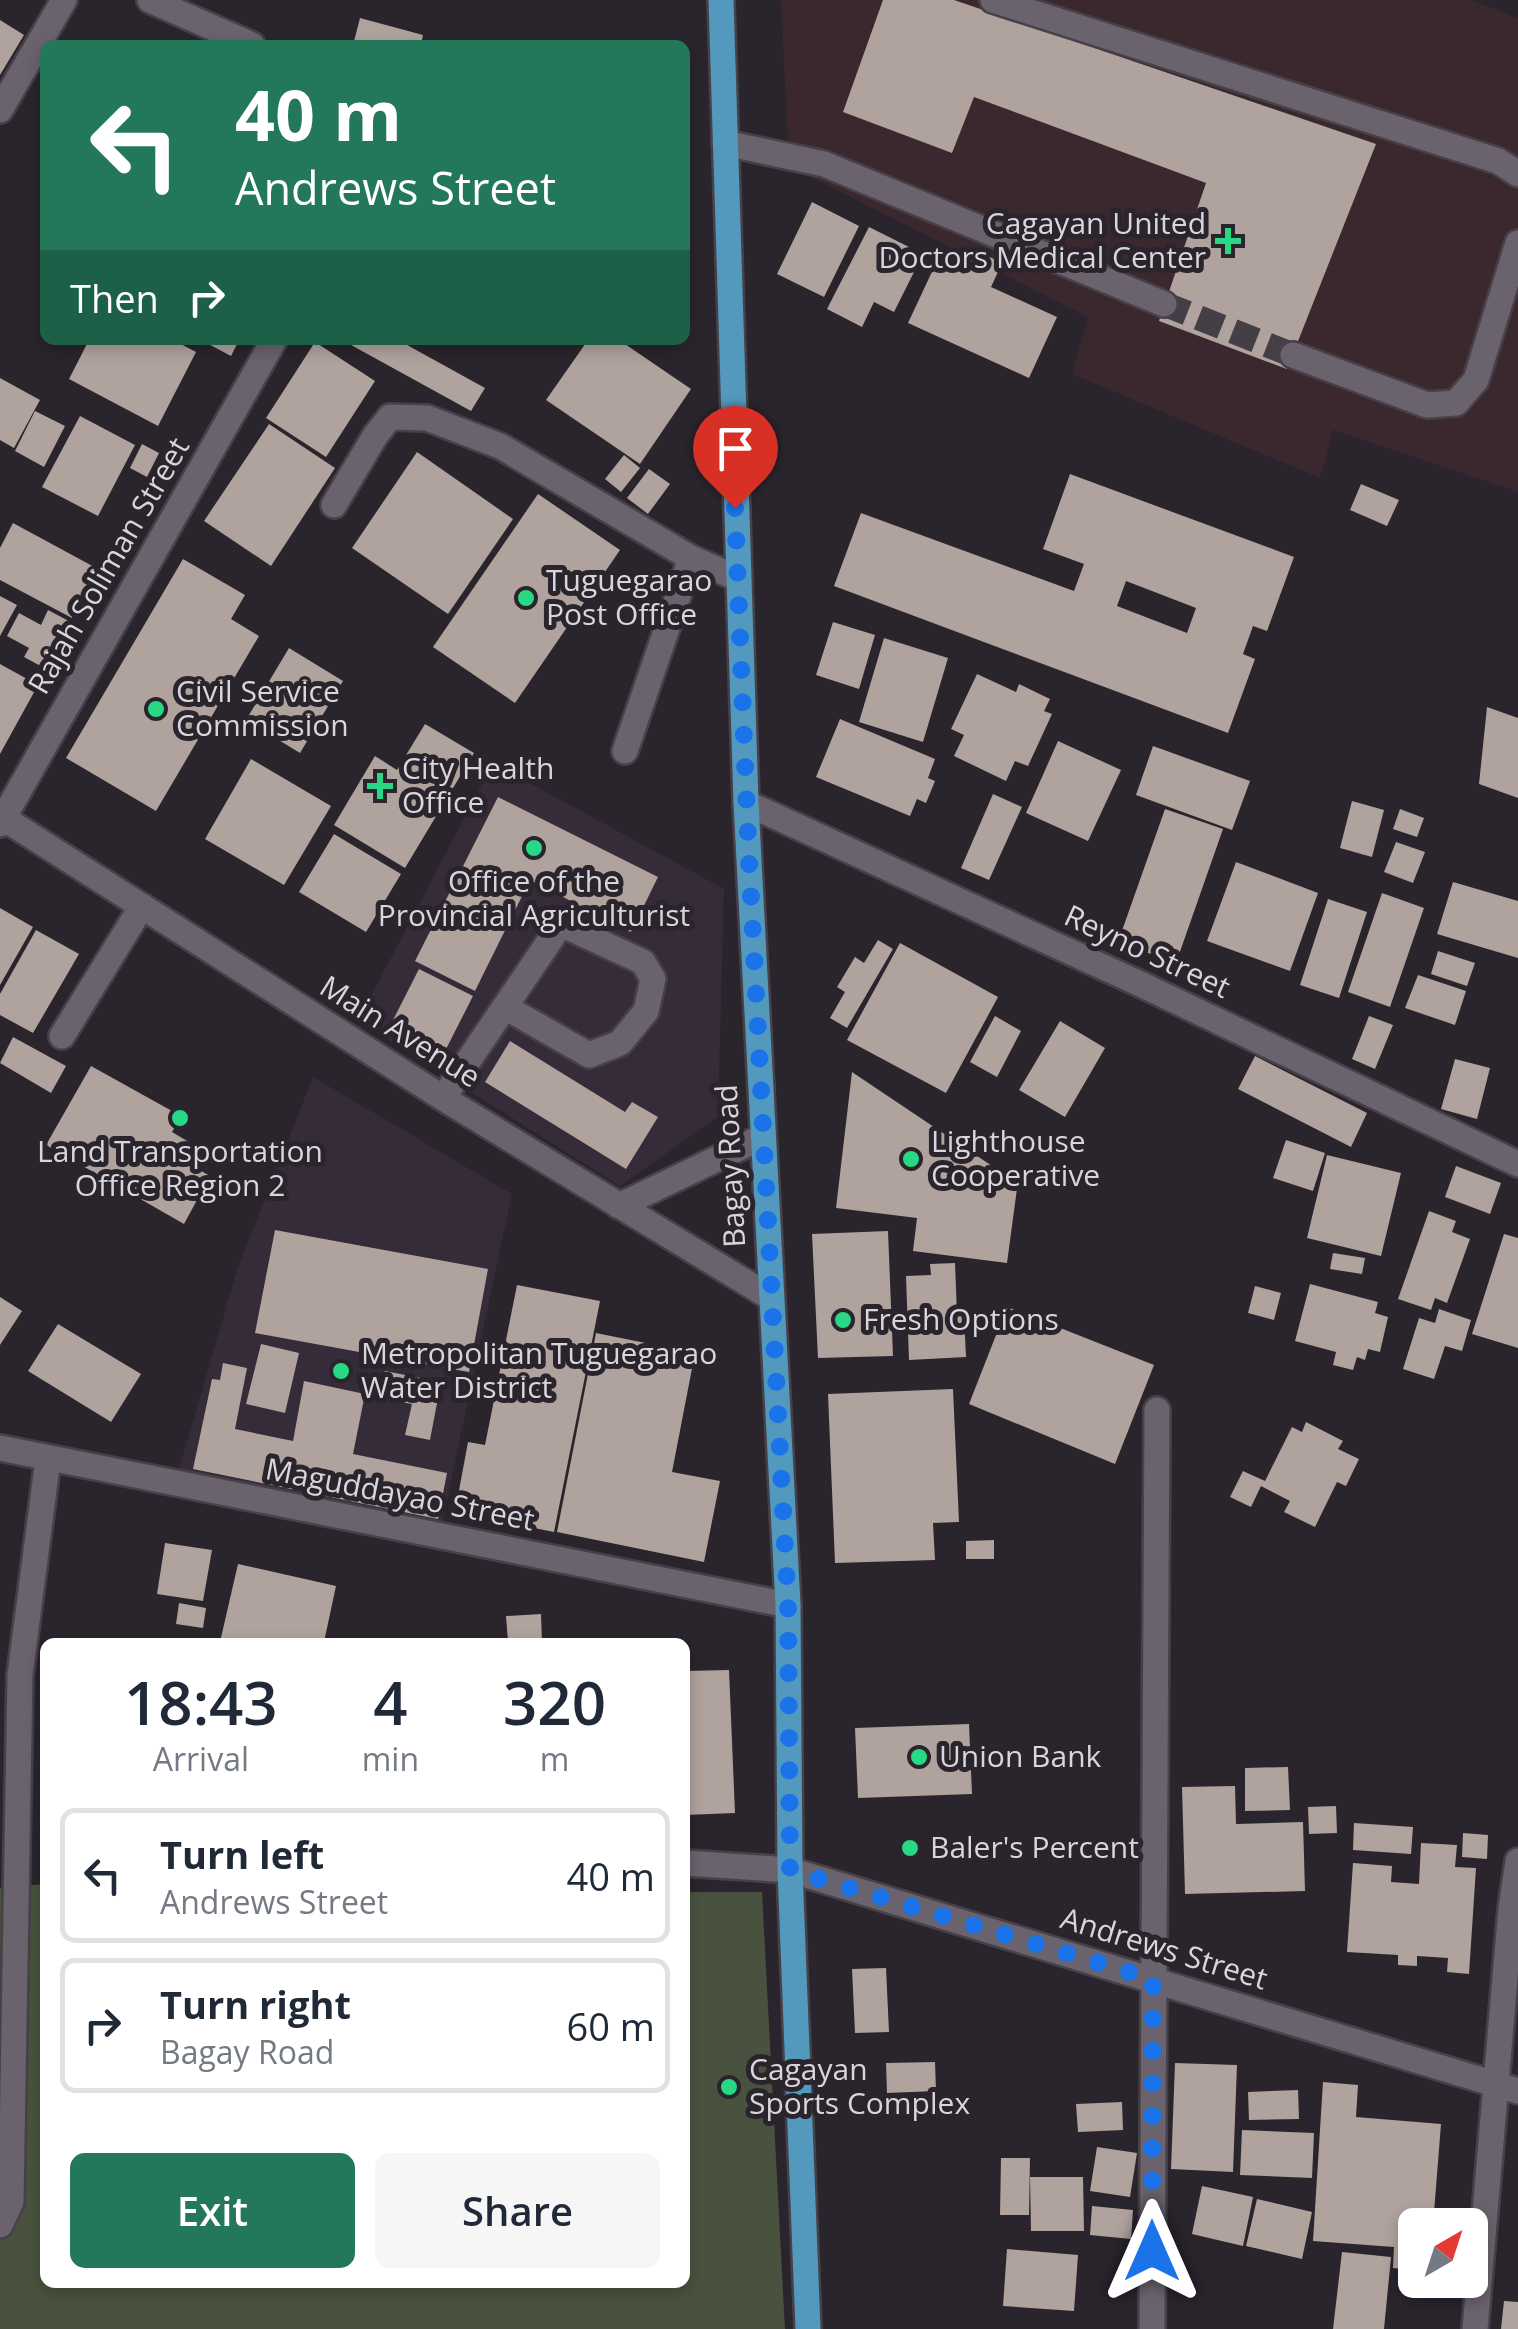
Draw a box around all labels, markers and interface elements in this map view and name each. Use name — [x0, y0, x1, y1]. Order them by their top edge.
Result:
text: 40 m — [235, 66, 402, 162]
icon: left — [70, 80, 200, 210]
text: Andrews Street — [235, 157, 556, 218]
place label: Cagayan United Doctors Medical Center — [879, 202, 1206, 277]
marker: Cagayan United Doctors Medical Center — [1215, 228, 1241, 254]
icon: right — [179, 270, 234, 325]
text: Then — [70, 272, 159, 324]
pin — [693, 406, 778, 509]
icon: arrive — [708, 421, 763, 476]
street label: Rajah Soliman Street — [18, 430, 198, 701]
place label: Tuguegarao Post Office — [546, 559, 712, 634]
marker: Tuguegarao Post Office — [515, 587, 537, 609]
place label: Civil Service Commission — [176, 670, 349, 745]
marker: Civil Service Commission — [145, 698, 167, 720]
place label: City Health Office — [402, 747, 554, 822]
marker: City Health Office — [367, 773, 393, 799]
marker: Office of the Provincial Agriculturist — [523, 837, 545, 859]
place label: Office of the Provincial Agriculturist — [378, 860, 690, 935]
street label: Reyno Street — [1058, 894, 1237, 1007]
street label: Main Avenue — [313, 965, 489, 1096]
street label: Bagay Road — [705, 1083, 754, 1249]
marker: Land Transportation Office Region 2 — [169, 1107, 191, 1129]
place label: Lighthouse Cooperative — [931, 1120, 1100, 1195]
place label: Land Transportation Office Region 2 — [37, 1130, 323, 1205]
marker: Lighthouse Cooperative — [900, 1148, 922, 1170]
place label: Fresh Options — [863, 1298, 1059, 1339]
marker: Fresh Options — [832, 1309, 854, 1331]
place label: Metropolitan Tuguegarao Water District — [361, 1332, 717, 1407]
marker: Metropolitan Tuguegarao Water District — [330, 1360, 352, 1382]
street label: Maguddayao Street — [262, 1447, 538, 1540]
text: 18:43 — [124, 1661, 278, 1743]
text: 4 — [373, 1661, 408, 1743]
text: 320 — [503, 1661, 606, 1743]
place label: Union Bank — [939, 1735, 1102, 1776]
text: Arrival — [153, 1737, 249, 1780]
text: min — [362, 1737, 419, 1780]
text: m — [540, 1737, 569, 1780]
marker: Union Bank — [908, 1746, 930, 1768]
place label: Baler's Percent — [930, 1826, 1139, 1867]
text: Turn left — [160, 1828, 324, 1880]
marker: Baler's Percent — [899, 1837, 921, 1859]
icon: left — [75, 1848, 130, 1903]
text: 40 m — [566, 1850, 655, 1902]
text: Andrews Street — [160, 1880, 388, 1923]
street label: Andrews Street — [1056, 1897, 1273, 1998]
text: Turn right — [160, 1978, 351, 2030]
icon: right — [75, 1998, 130, 2053]
text: 60 m — [566, 2000, 655, 2052]
text: Bagay Road — [160, 2030, 334, 2073]
place label: Cagayan Sports Complex — [749, 2048, 970, 2123]
marker: Cagayan Sports Complex — [718, 2076, 740, 2098]
button: Exit — [70, 2153, 355, 2268]
button: Share — [375, 2153, 660, 2268]
position arrow — [1100, 2199, 1204, 2303]
north arrow — [1398, 2208, 1488, 2298]
map controls — [1398, 2208, 1488, 2298]

